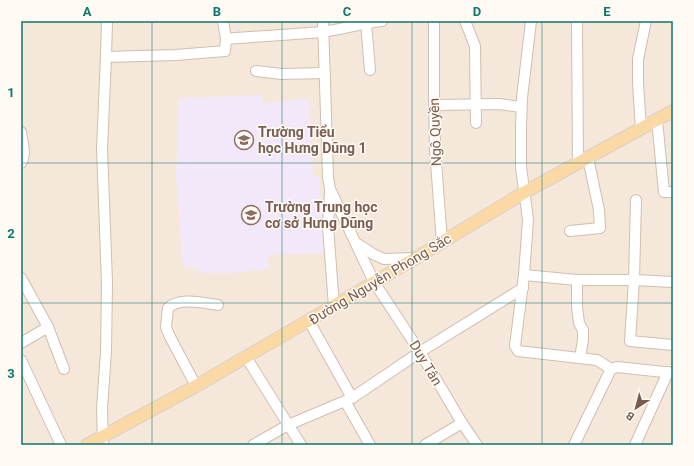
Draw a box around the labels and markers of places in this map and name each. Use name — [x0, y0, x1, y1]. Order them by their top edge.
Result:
place label: Trường Tiểu học Hưng Dũng 1 — [258, 124, 367, 156]
school or university icon: Trường Tiểu học Hưng Dũng 1 — [233, 129, 255, 151]
place label: Trường Trung học cơ sở Hưng Dũng — [265, 199, 377, 231]
school or university icon: Trường Trung học cơ sở Hưng Dũng — [240, 204, 262, 226]

